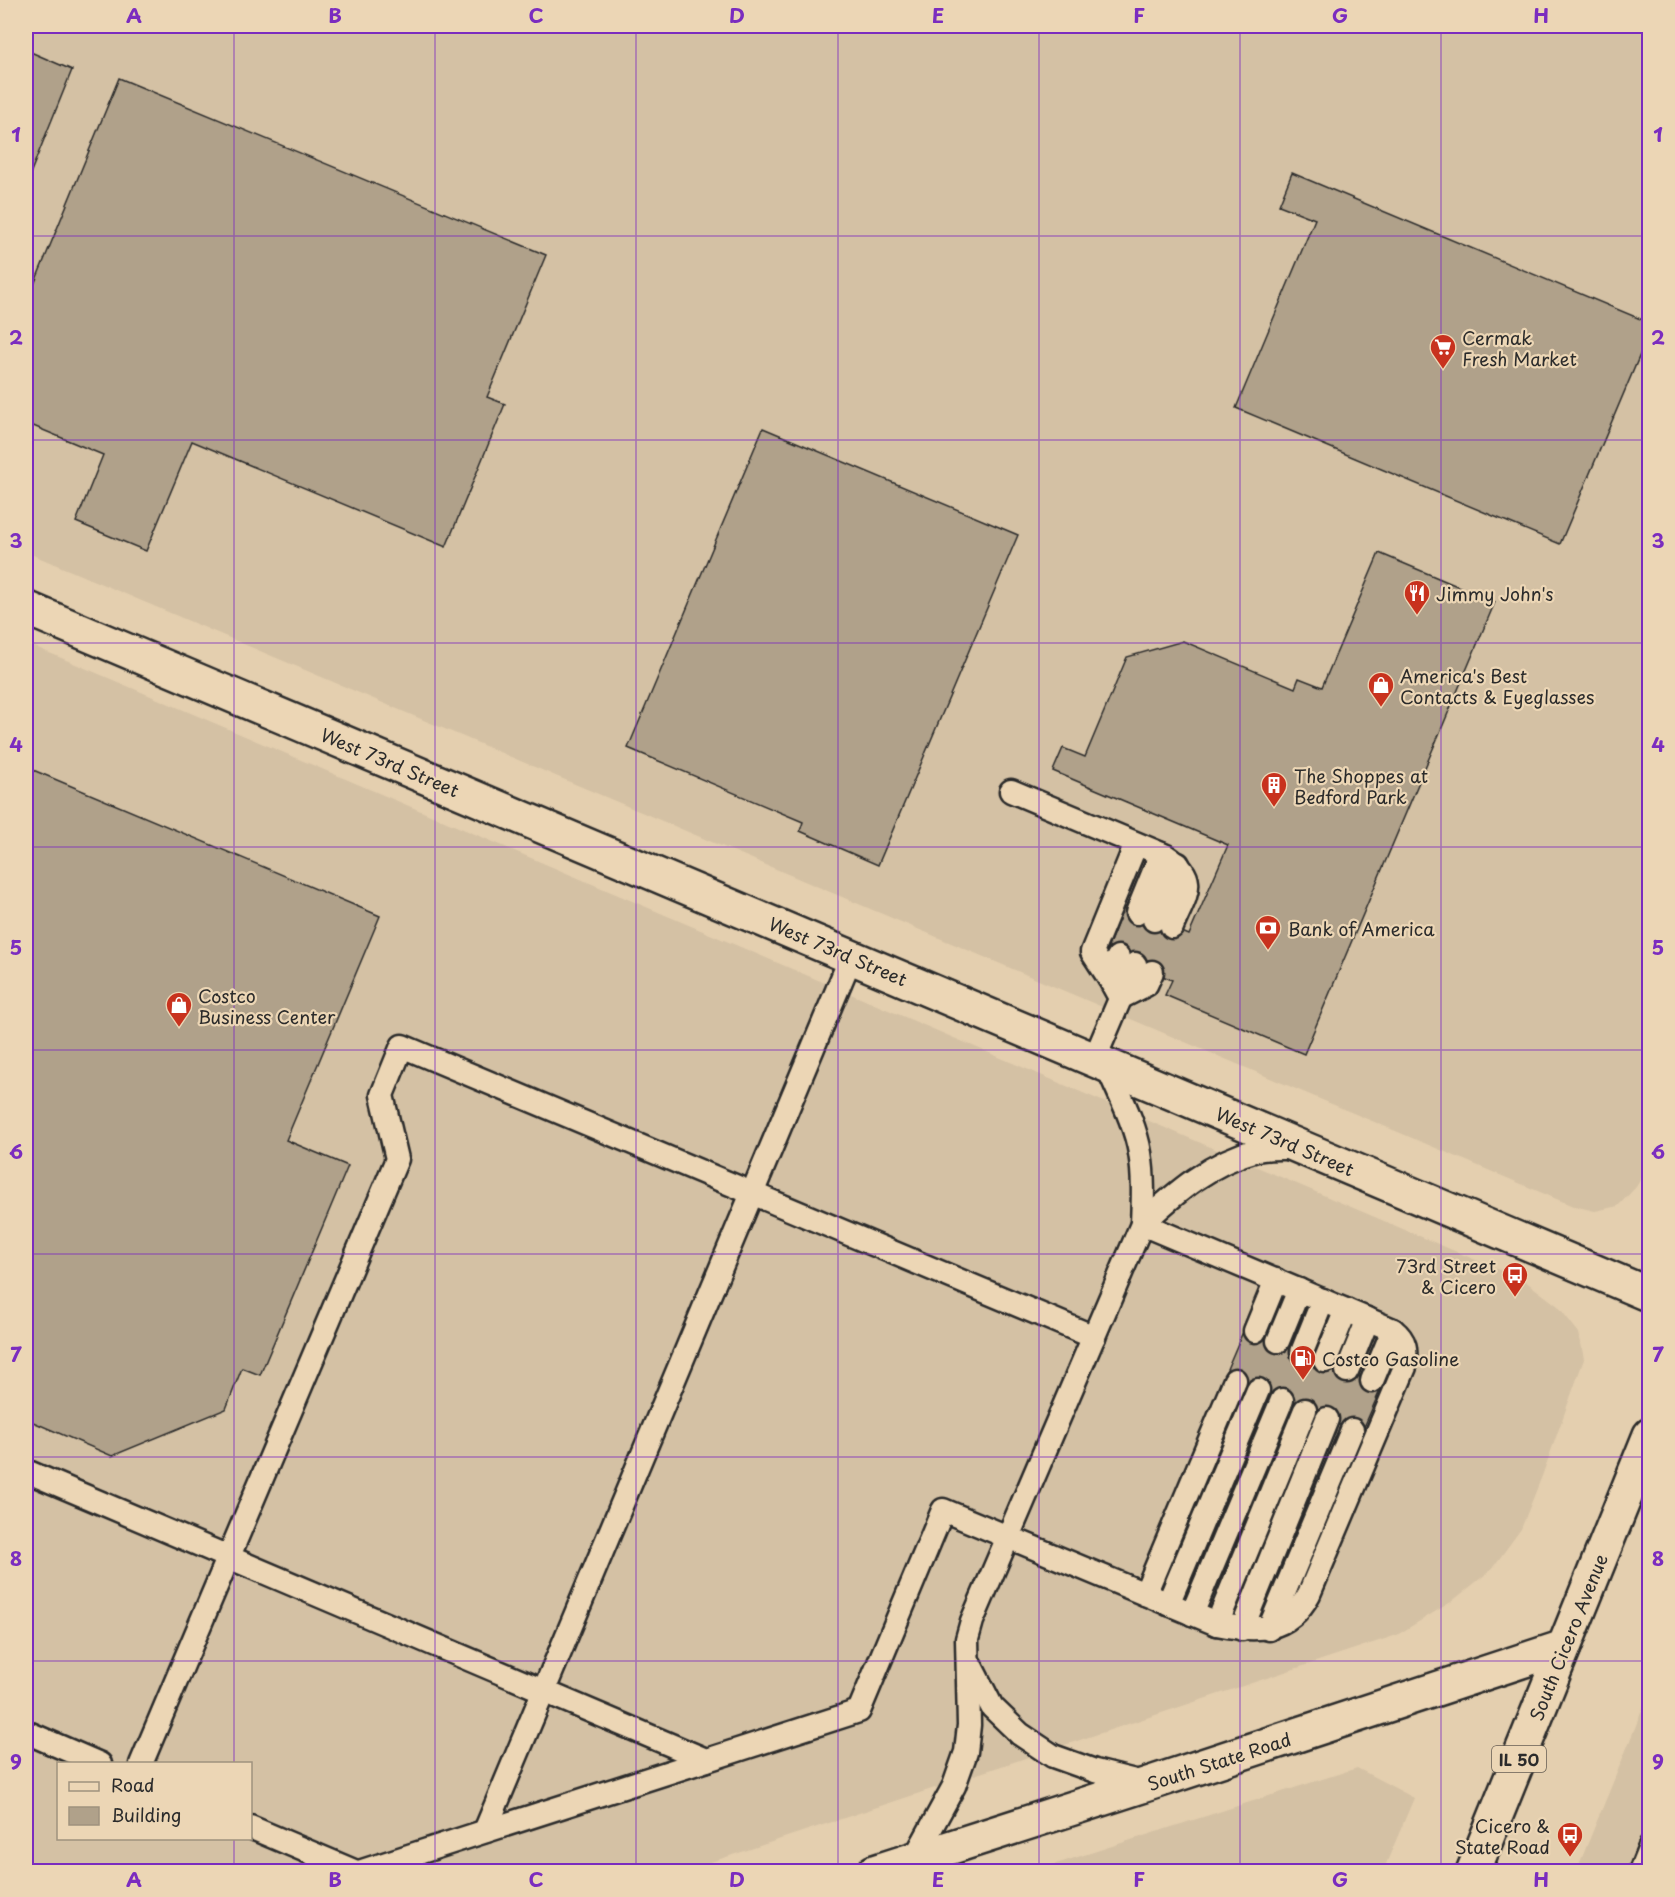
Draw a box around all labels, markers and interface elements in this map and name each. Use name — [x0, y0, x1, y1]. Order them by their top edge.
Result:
text: A — [126, 0, 142, 30]
text: B — [328, 0, 342, 30]
text: C — [528, 0, 544, 30]
text: D — [729, 0, 745, 30]
text: E — [932, 0, 944, 30]
text: F — [1133, 0, 1145, 30]
text: G — [1332, 0, 1348, 30]
text: H — [1533, 0, 1549, 30]
text: 1 — [11, 119, 21, 149]
text: 1 — [1653, 119, 1663, 149]
text: 2 — [9, 322, 23, 352]
text: 2 — [1651, 322, 1665, 352]
place label: Cermak Fresh Market — [1462, 324, 1577, 372]
supermarket icon: Cermak Fresh Market — [1428, 332, 1458, 370]
text: 3 — [9, 525, 23, 555]
text: 3 — [1651, 525, 1665, 555]
restaurant icon: Jimmy John's — [1402, 578, 1432, 616]
place label: Jimmy John's — [1436, 580, 1554, 607]
place label: America's Best Contacts & Eyeglasses — [1400, 662, 1594, 710]
shop icon: America's Best Contacts & Eyeglasses — [1366, 670, 1396, 708]
street label: West 73rd Street — [317, 721, 463, 803]
text: 4 — [9, 729, 23, 759]
text: 4 — [1651, 729, 1665, 759]
place label: The Shoppes at Bedford Park — [1294, 762, 1428, 810]
building icon: The Shoppes at Bedford Park — [1259, 770, 1289, 808]
street label: West 73rd Street — [765, 910, 911, 992]
bank icon: Bank of America — [1253, 913, 1283, 951]
place label: Bank of America — [1288, 915, 1435, 942]
text: 5 — [10, 932, 22, 962]
text: 5 — [1652, 932, 1664, 962]
place label: Costco Business Center — [198, 982, 336, 1030]
shop icon: Costco Business Center — [164, 990, 194, 1028]
street label: West 73rd Street — [1212, 1100, 1358, 1182]
text: 6 — [9, 1136, 23, 1166]
text: 6 — [1651, 1136, 1665, 1166]
place label: 73rd Street & Cicero — [1396, 1252, 1496, 1300]
bus stop icon: 73rd Street & Cicero — [1500, 1260, 1530, 1298]
text: 7 — [10, 1339, 22, 1369]
text: 7 — [1652, 1339, 1664, 1369]
fuel station icon: Costco Gasoline — [1288, 1343, 1318, 1381]
place label: Costco Gasoline — [1322, 1345, 1459, 1372]
text: 8 — [10, 1543, 22, 1573]
text: 8 — [1652, 1543, 1664, 1573]
street label: South Cicero Avenue — [1522, 1549, 1614, 1724]
street label: South State Road — [1144, 1725, 1294, 1797]
text: 9 — [10, 1746, 22, 1776]
road number: IL 50 — [1492, 1746, 1546, 1772]
text: 9 — [1652, 1746, 1664, 1776]
legend — [57, 1762, 252, 1840]
text: Road — [111, 1771, 155, 1798]
text: Building — [111, 1801, 181, 1828]
place label: Cicero & State Road — [1455, 1812, 1550, 1860]
bus stop icon: Cicero & State Road — [1555, 1820, 1585, 1858]
text: A — [126, 1864, 142, 1894]
text: B — [328, 1864, 342, 1894]
text: C — [528, 1864, 544, 1894]
text: D — [729, 1864, 745, 1894]
text: E — [932, 1864, 944, 1894]
text: F — [1133, 1864, 1145, 1894]
text: G — [1332, 1864, 1348, 1894]
text: H — [1533, 1864, 1549, 1894]

